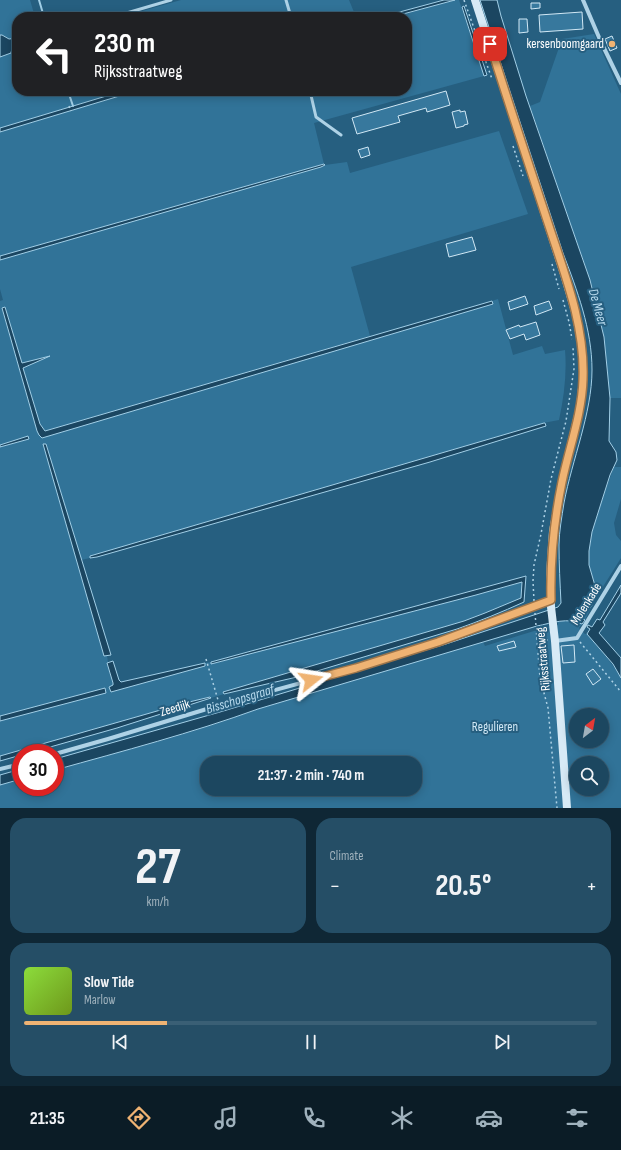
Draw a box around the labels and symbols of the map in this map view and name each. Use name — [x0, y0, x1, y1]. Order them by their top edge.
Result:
pin — [473, 27, 507, 61]
place label: kersenboomgaard — [527, 36, 604, 52]
marker: kersenboomgaard — [607, 39, 617, 49]
water label: De Meer — [585, 287, 612, 328]
street label: Molenkade — [567, 580, 605, 628]
street label: Rijksstraatweg — [532, 626, 554, 692]
position arrow — [290, 659, 332, 701]
water label: Bisschopsgraaf — [204, 680, 278, 717]
street label: Zeedijk — [158, 696, 192, 720]
north arrow — [569, 708, 609, 748]
park label: Regulieren — [472, 719, 518, 735]
speed limit sign: 30 — [12, 744, 64, 796]

